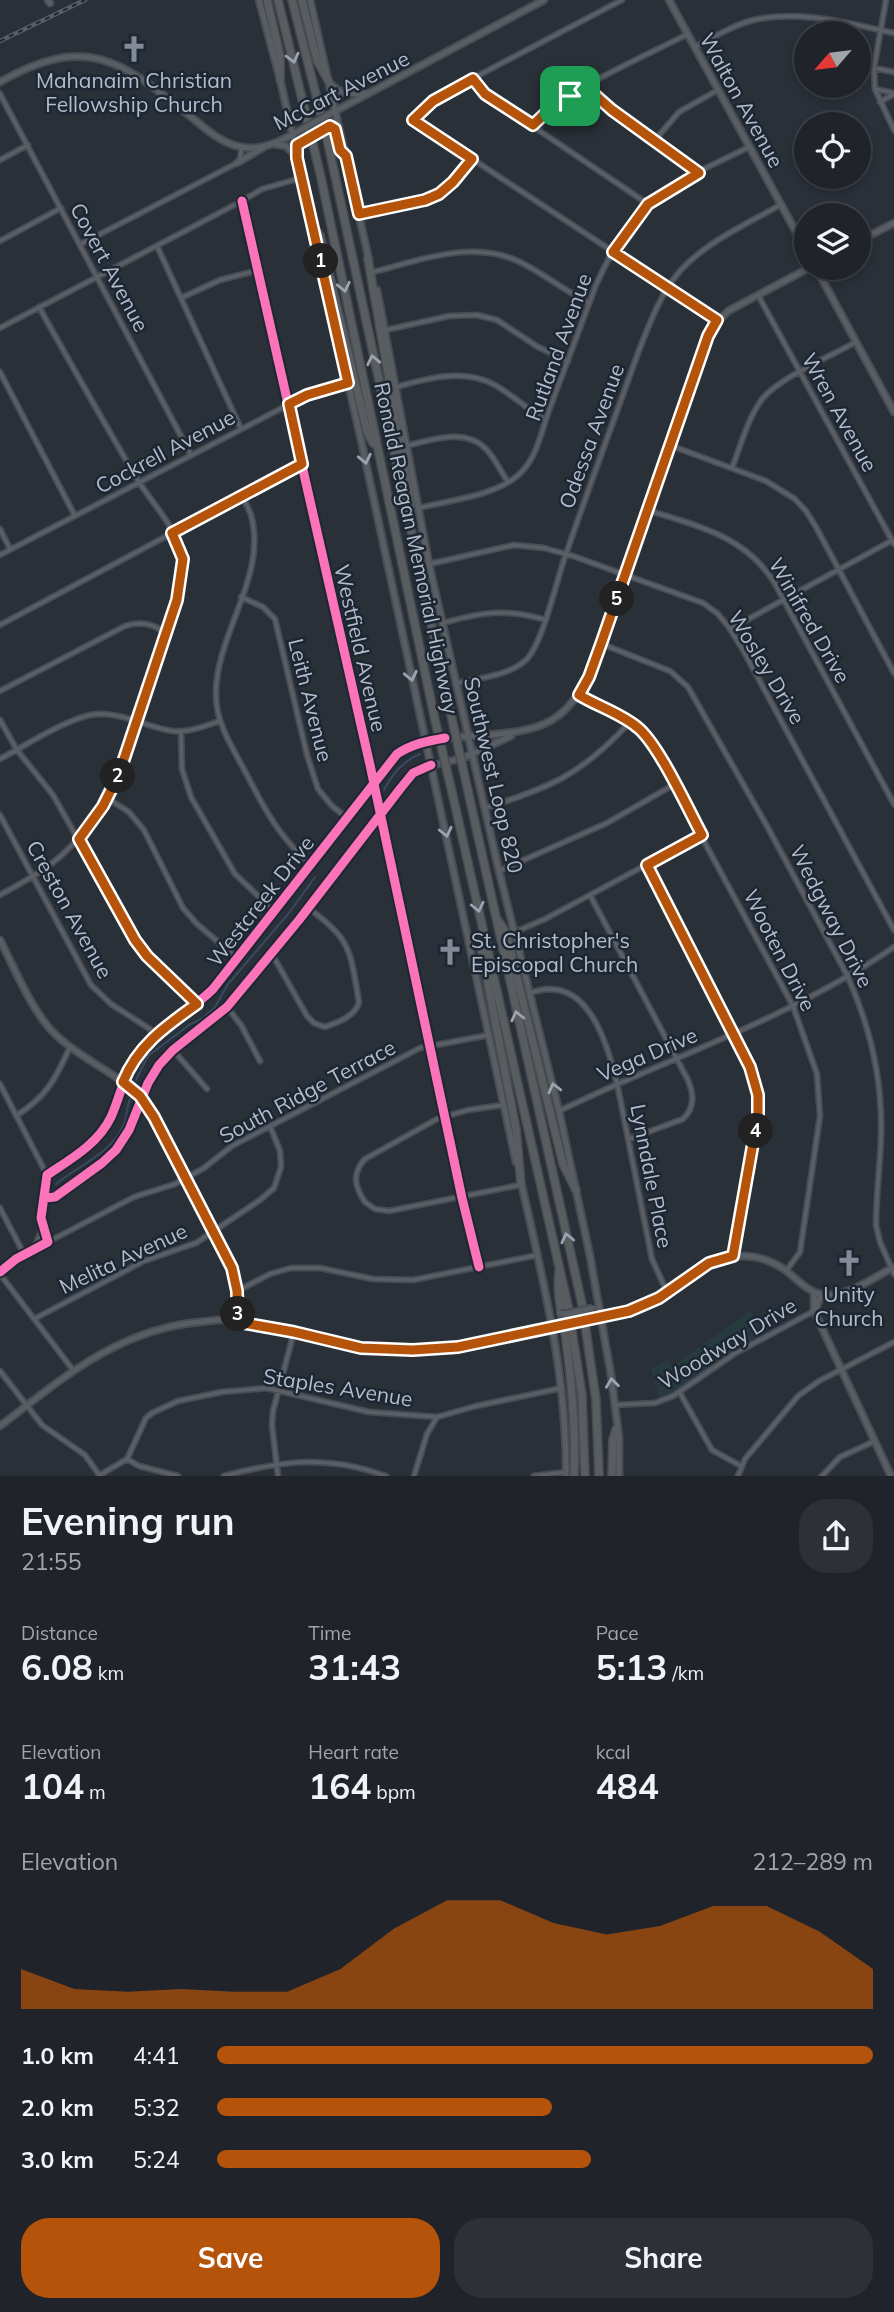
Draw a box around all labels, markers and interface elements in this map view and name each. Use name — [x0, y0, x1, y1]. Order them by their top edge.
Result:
north arrow — [794, 21, 872, 98]
map controls — [794, 21, 871, 280]
street label: Walton Avenue — [694, 28, 790, 172]
church icon: Mahanaim Christian Fellowship Church — [119, 34, 149, 64]
street label: McCart Avenue — [269, 45, 413, 135]
one-way arrow — [285, 52, 299, 64]
pin — [540, 66, 600, 126]
place label: Mahanaim Christian Fellowship Church — [36, 67, 232, 117]
icon: arrive — [551, 77, 589, 115]
button: locate — [794, 112, 871, 189]
street label: Covert Avenue — [65, 198, 155, 336]
button: layers — [794, 203, 871, 280]
pin: 1 — [304, 244, 338, 278]
text: 1 — [315, 248, 326, 272]
street label: Rutland Avenue — [519, 270, 597, 424]
one-way arrow — [336, 281, 351, 293]
street label: Wren Avenue — [797, 348, 883, 476]
one-way arrow — [367, 354, 382, 366]
street label: Odessa Avenue — [553, 360, 629, 512]
street label: Ronald Reagan Memorial Highway — [369, 380, 465, 716]
street label: Cockrell Avenue — [91, 403, 239, 499]
one-way arrow — [357, 453, 371, 465]
street label: Winifred Drive — [764, 553, 856, 687]
street label: Westfield Avenue — [329, 562, 393, 734]
pin: 5 — [600, 582, 634, 616]
text: 5 — [611, 586, 622, 610]
street label: Wosley Drive — [723, 605, 811, 729]
street label: Leith Avenue — [283, 636, 339, 764]
one-way arrow — [403, 670, 418, 682]
street label: Southwest Loop 820 — [459, 674, 529, 876]
pin: 2 — [100, 758, 136, 794]
text: 2 — [112, 763, 123, 787]
one-way arrow — [437, 826, 452, 838]
street label: Westcreek Drive — [201, 830, 319, 972]
street label: Creston Avenue — [21, 835, 119, 983]
street label: Wedgway Drive — [785, 840, 879, 992]
street label: Wooten Drive — [738, 885, 822, 1015]
one-way arrow — [469, 901, 484, 913]
place label: St. Christopher's Episcopal Church — [471, 927, 638, 977]
church icon: St. Christopher's Episcopal Church — [435, 937, 465, 967]
one-way arrow — [511, 1010, 526, 1022]
street label: Vega Drive — [593, 1021, 701, 1087]
street label: South Ridge Terrace — [214, 1034, 400, 1148]
one-way arrow — [547, 1082, 562, 1094]
street label: Lynndale Place — [625, 1102, 679, 1250]
pin: 4 — [738, 1114, 774, 1148]
text: 4 — [750, 1118, 761, 1142]
street label: Melita Avenue — [55, 1217, 191, 1299]
one-way arrow — [561, 1232, 576, 1244]
church icon: Unity Church — [834, 1248, 864, 1278]
place label: Unity Church — [815, 1281, 883, 1331]
street label: Woodway Drive — [653, 1292, 801, 1394]
pin: 3 — [220, 1296, 256, 1332]
text: 3 — [232, 1301, 243, 1325]
street label: Staples Avenue — [261, 1362, 415, 1412]
one-way arrow — [604, 1378, 619, 1389]
text: Evening run — [21, 1497, 235, 1545]
button: share — [799, 1499, 873, 1573]
text: 21:55 — [21, 1547, 81, 1576]
text: Distance — [21, 1621, 98, 1645]
text: Time — [308, 1621, 351, 1645]
text: Pace — [596, 1621, 639, 1645]
text: 6.08 — [21, 1645, 93, 1689]
text: 31:43 — [308, 1645, 401, 1689]
text: 5:13 — [596, 1645, 667, 1689]
text: km — [93, 1661, 124, 1685]
text: /km — [667, 1661, 704, 1685]
text: Elevation — [21, 1740, 101, 1764]
text: Heart rate — [308, 1740, 399, 1764]
text: kcal — [596, 1740, 630, 1764]
text: 104 — [21, 1764, 84, 1808]
text: 164 — [308, 1764, 371, 1808]
text: 484 — [596, 1764, 659, 1808]
text: m — [84, 1780, 106, 1804]
text: bpm — [371, 1780, 416, 1804]
text: Elevation — [21, 1847, 118, 1876]
text: 212–289 m — [752, 1847, 873, 1876]
text: 1.0 km — [21, 2041, 94, 2070]
text: 4:41 — [133, 2041, 180, 2070]
text: 2.0 km — [21, 2093, 94, 2122]
text: 5:32 — [133, 2093, 180, 2122]
text: 3.0 km — [21, 2145, 94, 2174]
text: 5:24 — [133, 2145, 180, 2174]
button: Save — [21, 2218, 440, 2298]
button: Share — [454, 2218, 873, 2298]

